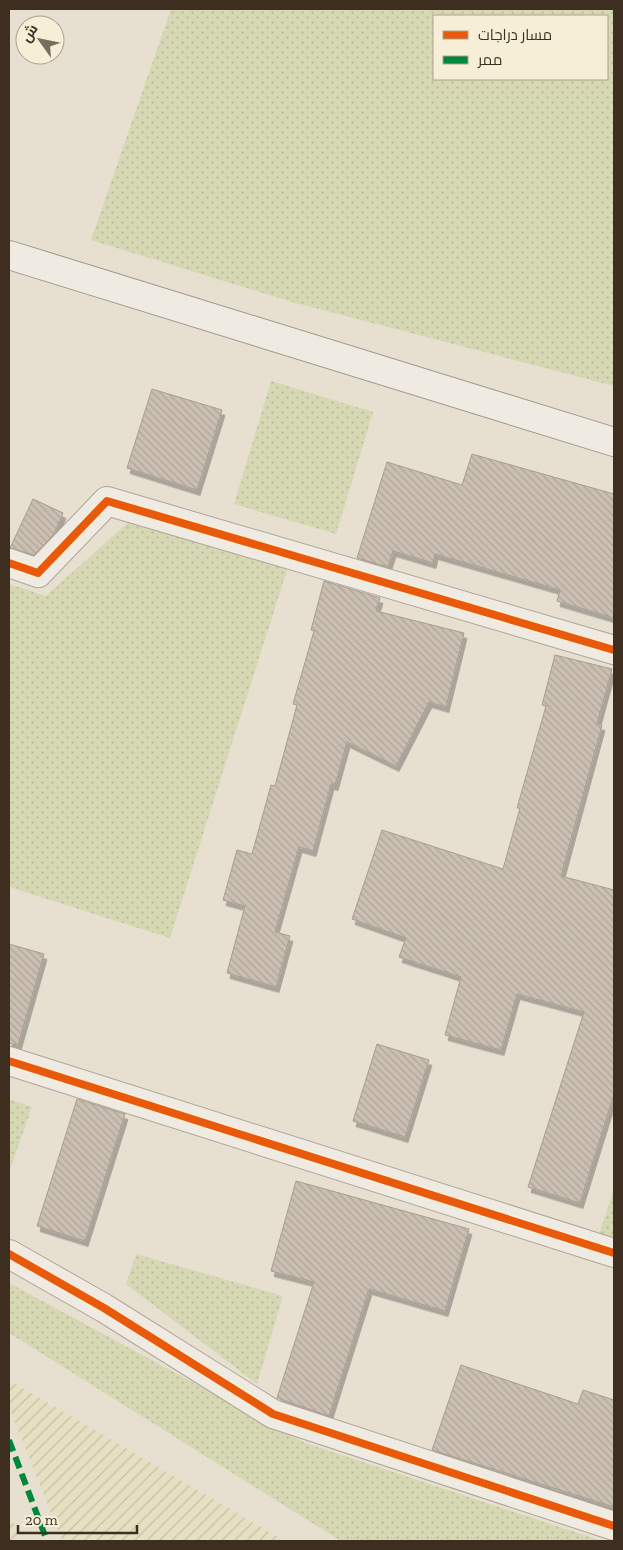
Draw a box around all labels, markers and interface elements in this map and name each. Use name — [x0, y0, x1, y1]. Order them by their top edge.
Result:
north arrow — [15, 15, 65, 65]
legend — [433, 15, 608, 80]
text: ش — [17, 21, 42, 45]
text: مسار دراجات — [478, 26, 552, 44]
text: ممر — [477, 51, 502, 69]
scale bar — [18, 1502, 136, 1534]
text: 20 m — [25, 1511, 58, 1529]

